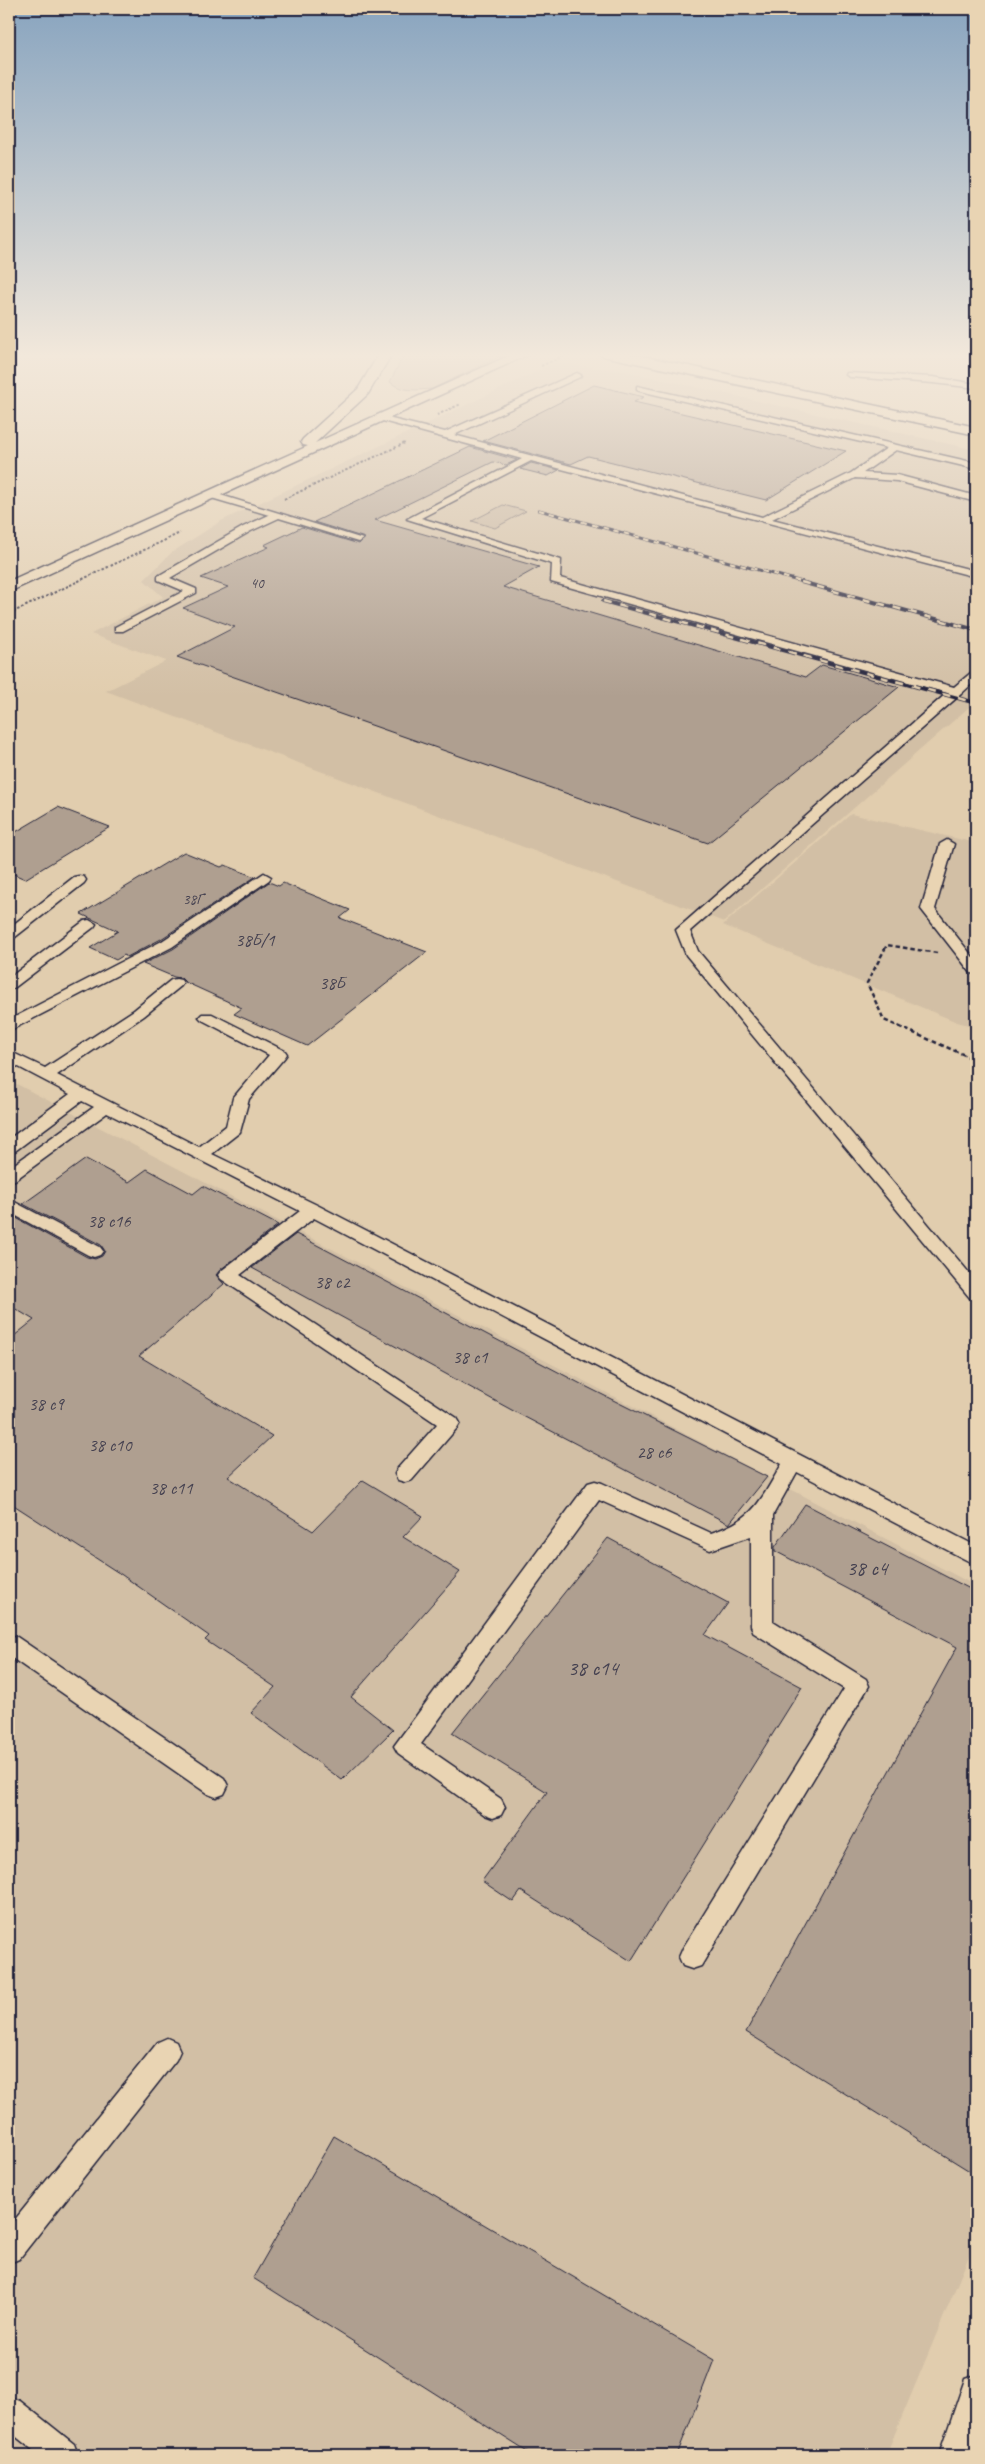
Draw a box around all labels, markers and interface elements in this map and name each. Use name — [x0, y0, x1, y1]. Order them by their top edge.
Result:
house number: 40 — [250, 574, 265, 593]
house number: 38Г — [183, 890, 206, 909]
house number: 38Б/1 — [235, 929, 276, 951]
house number: 38Б — [319, 972, 348, 994]
house number: 38 c16 — [87, 1210, 131, 1232]
house number: 38 с2 — [314, 1271, 351, 1293]
house number: 38 с1 — [452, 1346, 488, 1368]
house number: 38 с9 — [28, 1393, 65, 1415]
house number: 38 с10 — [88, 1434, 133, 1456]
house number: 28 с6 — [636, 1441, 672, 1463]
house number: 38 с11 — [149, 1477, 193, 1499]
house number: 38 с4 — [847, 1555, 890, 1581]
house number: 38 с14 — [568, 1655, 621, 1681]

